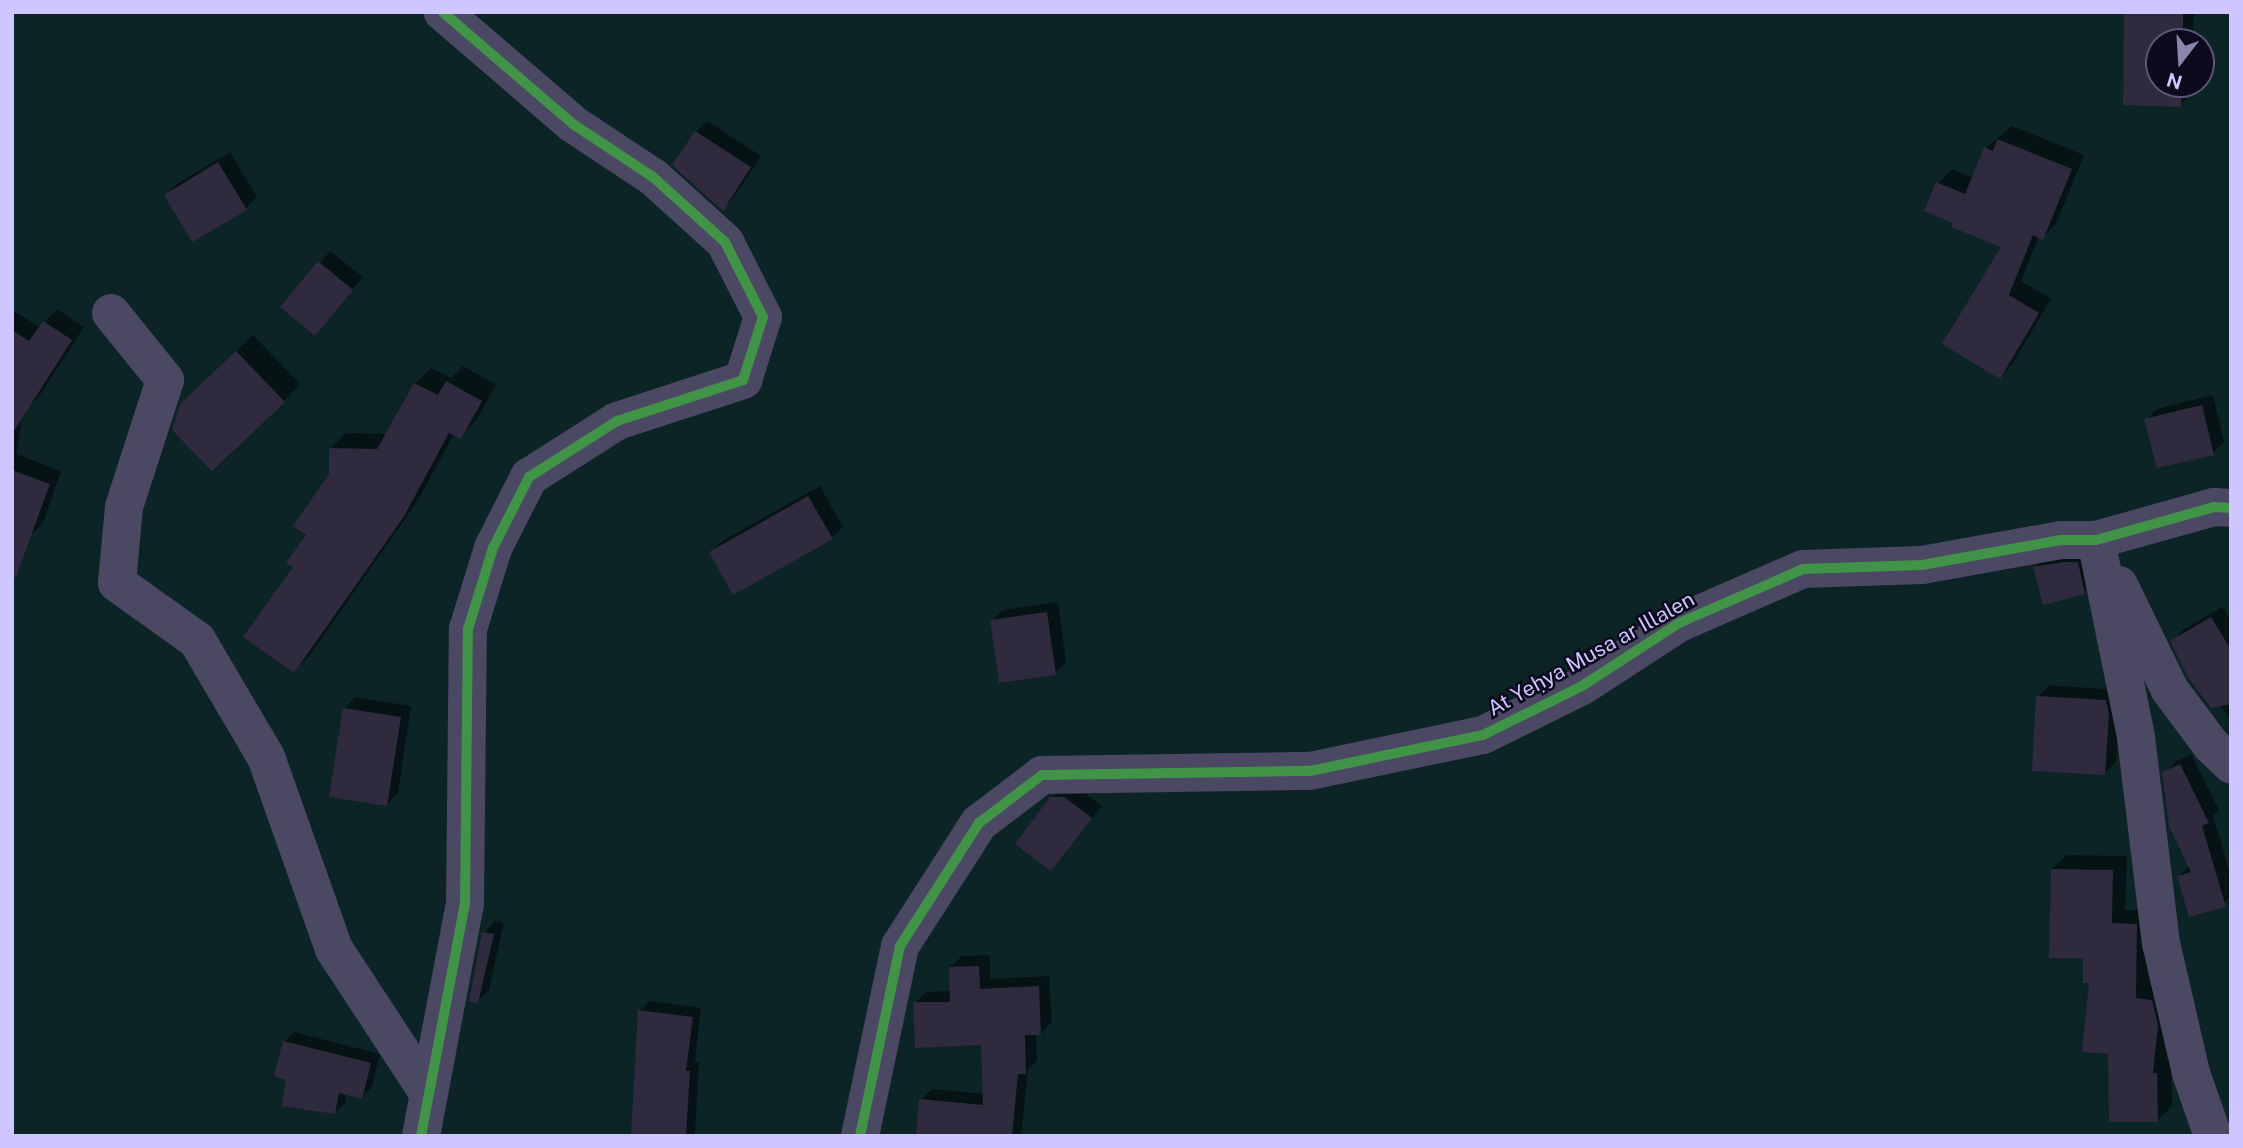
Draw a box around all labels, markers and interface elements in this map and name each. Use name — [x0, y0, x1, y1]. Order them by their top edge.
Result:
north arrow — [2145, 28, 2215, 98]
text: N — [2164, 68, 2185, 94]
street label: At Yeḥya Musa ar Illalen — [1483, 587, 1699, 721]

